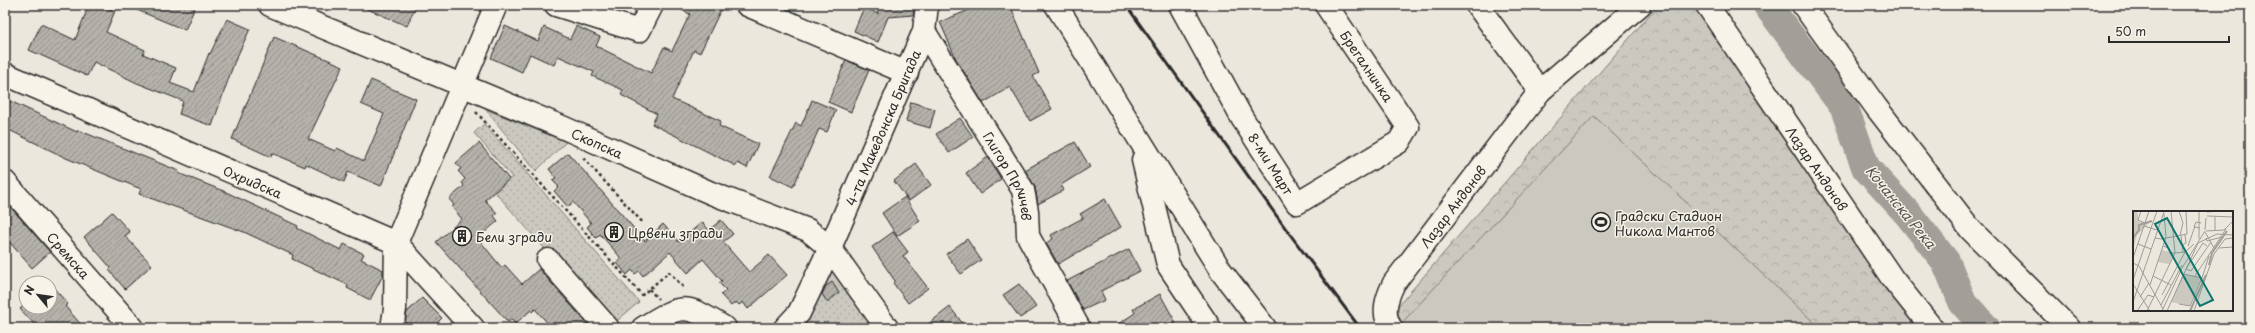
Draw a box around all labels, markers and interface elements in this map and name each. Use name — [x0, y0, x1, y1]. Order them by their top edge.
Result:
scale bar — [2109, 18, 2229, 44]
text: 50 m — [2115, 22, 2146, 40]
street label: Брегалничка — [1336, 26, 1398, 106]
street label: 4-та Македонска Бригада — [840, 46, 925, 208]
street label: Лазар Андонов — [1782, 122, 1853, 214]
street label: Скопска — [568, 123, 627, 163]
street label: Глигор Прличев — [979, 128, 1037, 221]
street label: 8-ми Март — [1244, 129, 1299, 199]
street label: Охридска — [220, 160, 286, 203]
street label: Лазар Андонов — [1415, 161, 1490, 251]
water label: Кочанска Река — [1861, 161, 1942, 254]
place label: Градски Стадион Никола Мантов — [1615, 206, 1722, 240]
sports icon: Градски Стадион Никола Мантов — [1590, 211, 1612, 233]
inset map — [2133, 211, 2233, 311]
building icon: Црвени згради — [603, 221, 625, 243]
place label: Црвени згради — [628, 223, 723, 242]
building icon: Бели згради — [451, 225, 473, 247]
street label: Сремска — [43, 227, 95, 283]
place label: Бели згради — [476, 227, 552, 246]
north arrow — [18, 275, 58, 315]
text: N — [19, 282, 39, 298]

